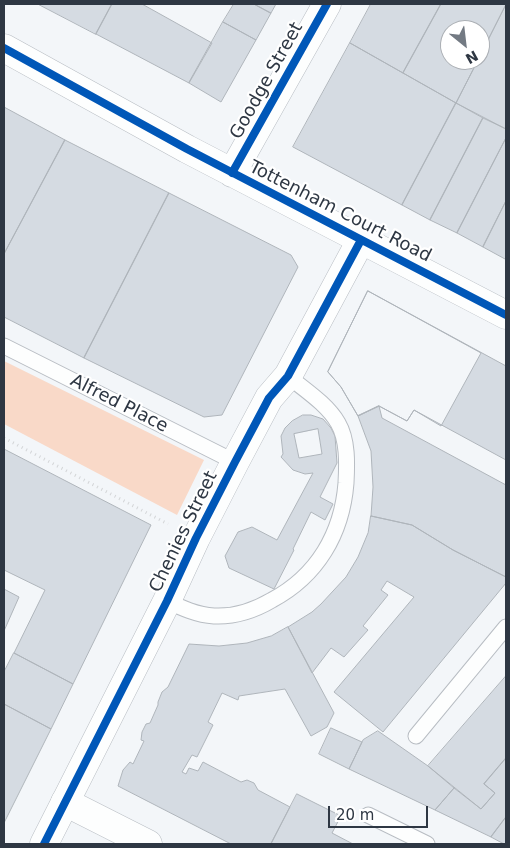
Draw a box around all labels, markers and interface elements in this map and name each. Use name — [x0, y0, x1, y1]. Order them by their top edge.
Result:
street label: Goodge Street — [226, 19, 308, 143]
north arrow — [440, 20, 490, 70]
text: N — [463, 47, 481, 67]
street label: Tottenham Court Road — [245, 157, 435, 267]
street label: Alfred Place — [67, 370, 171, 438]
street label: Chenies Street — [145, 468, 223, 596]
scale bar — [330, 796, 430, 828]
text: 20 m — [336, 806, 374, 824]

